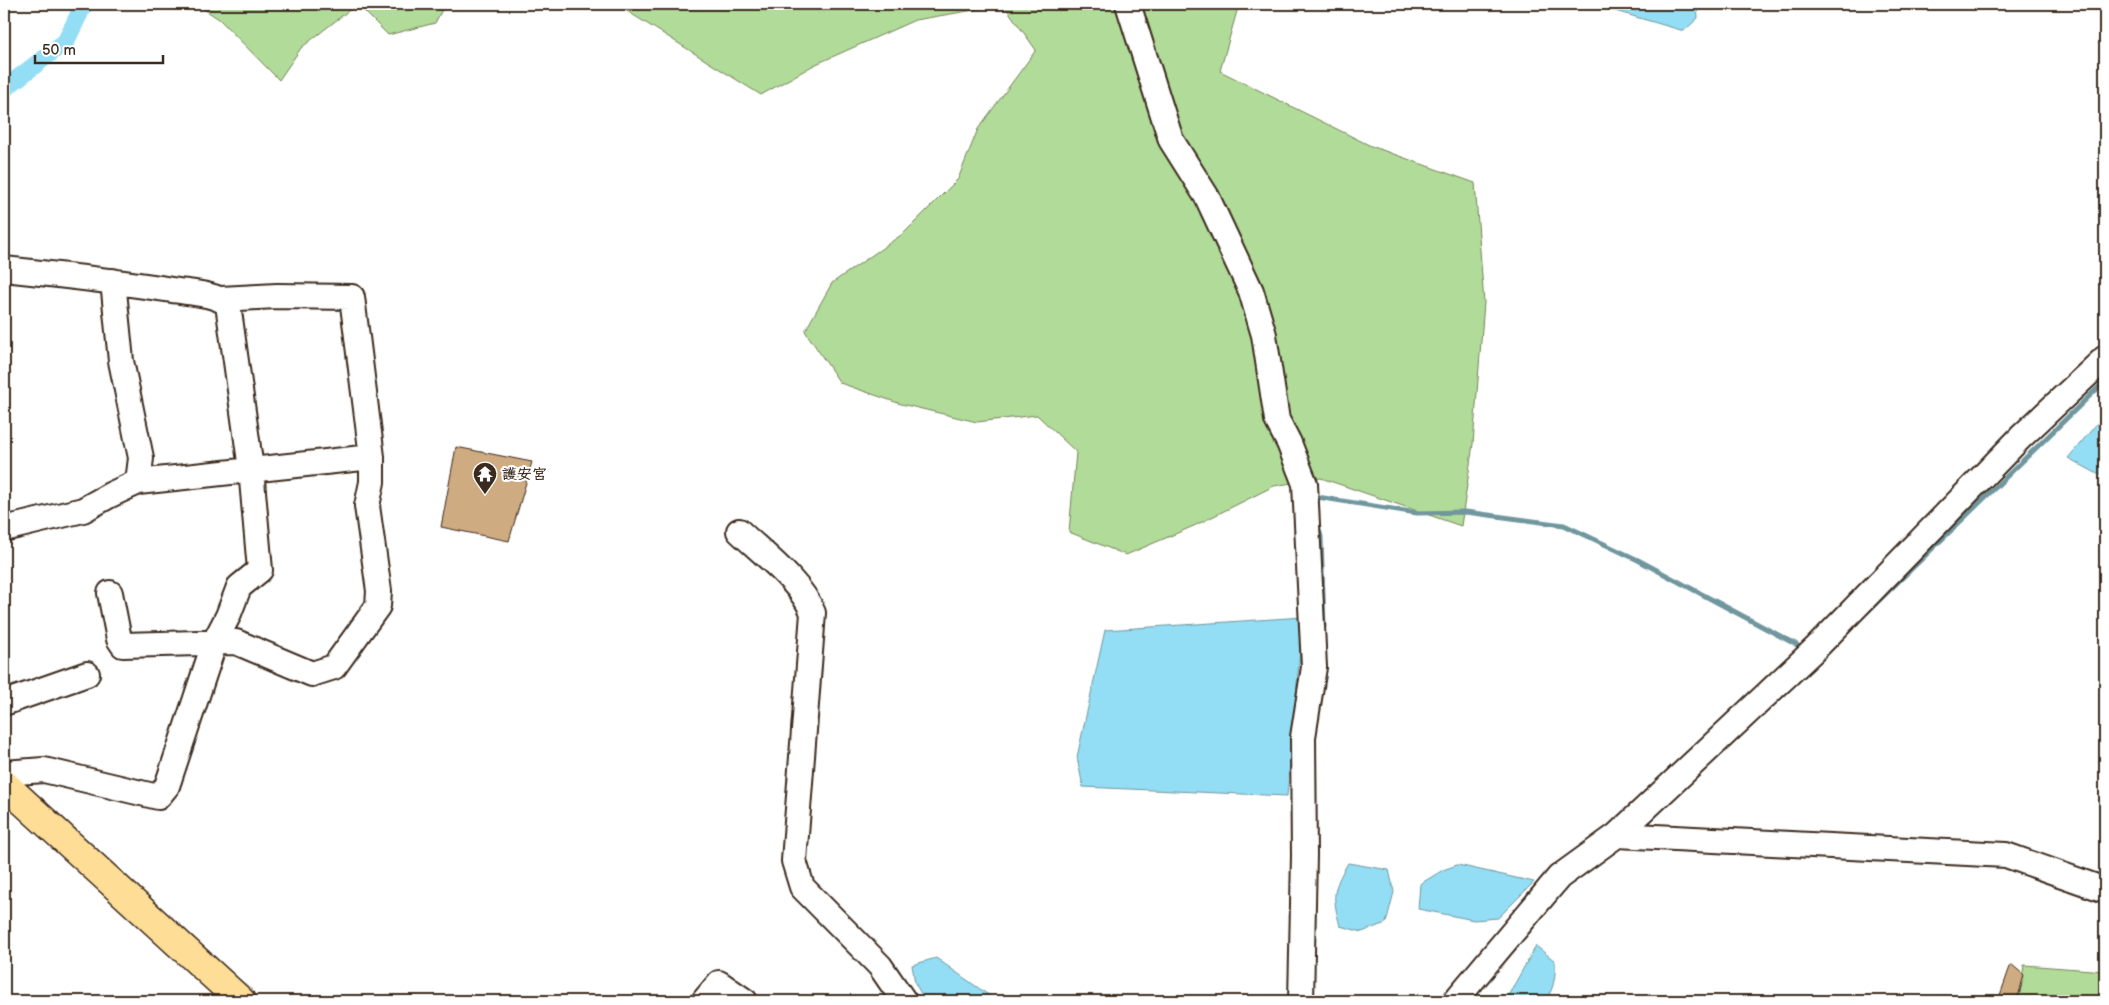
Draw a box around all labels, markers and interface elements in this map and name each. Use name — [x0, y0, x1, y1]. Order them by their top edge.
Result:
scale bar — [35, 32, 162, 64]
text: 50 m — [42, 41, 76, 60]
temple icon: 護安宮 — [472, 461, 498, 495]
place label: 護安宮 — [502, 465, 547, 484]

